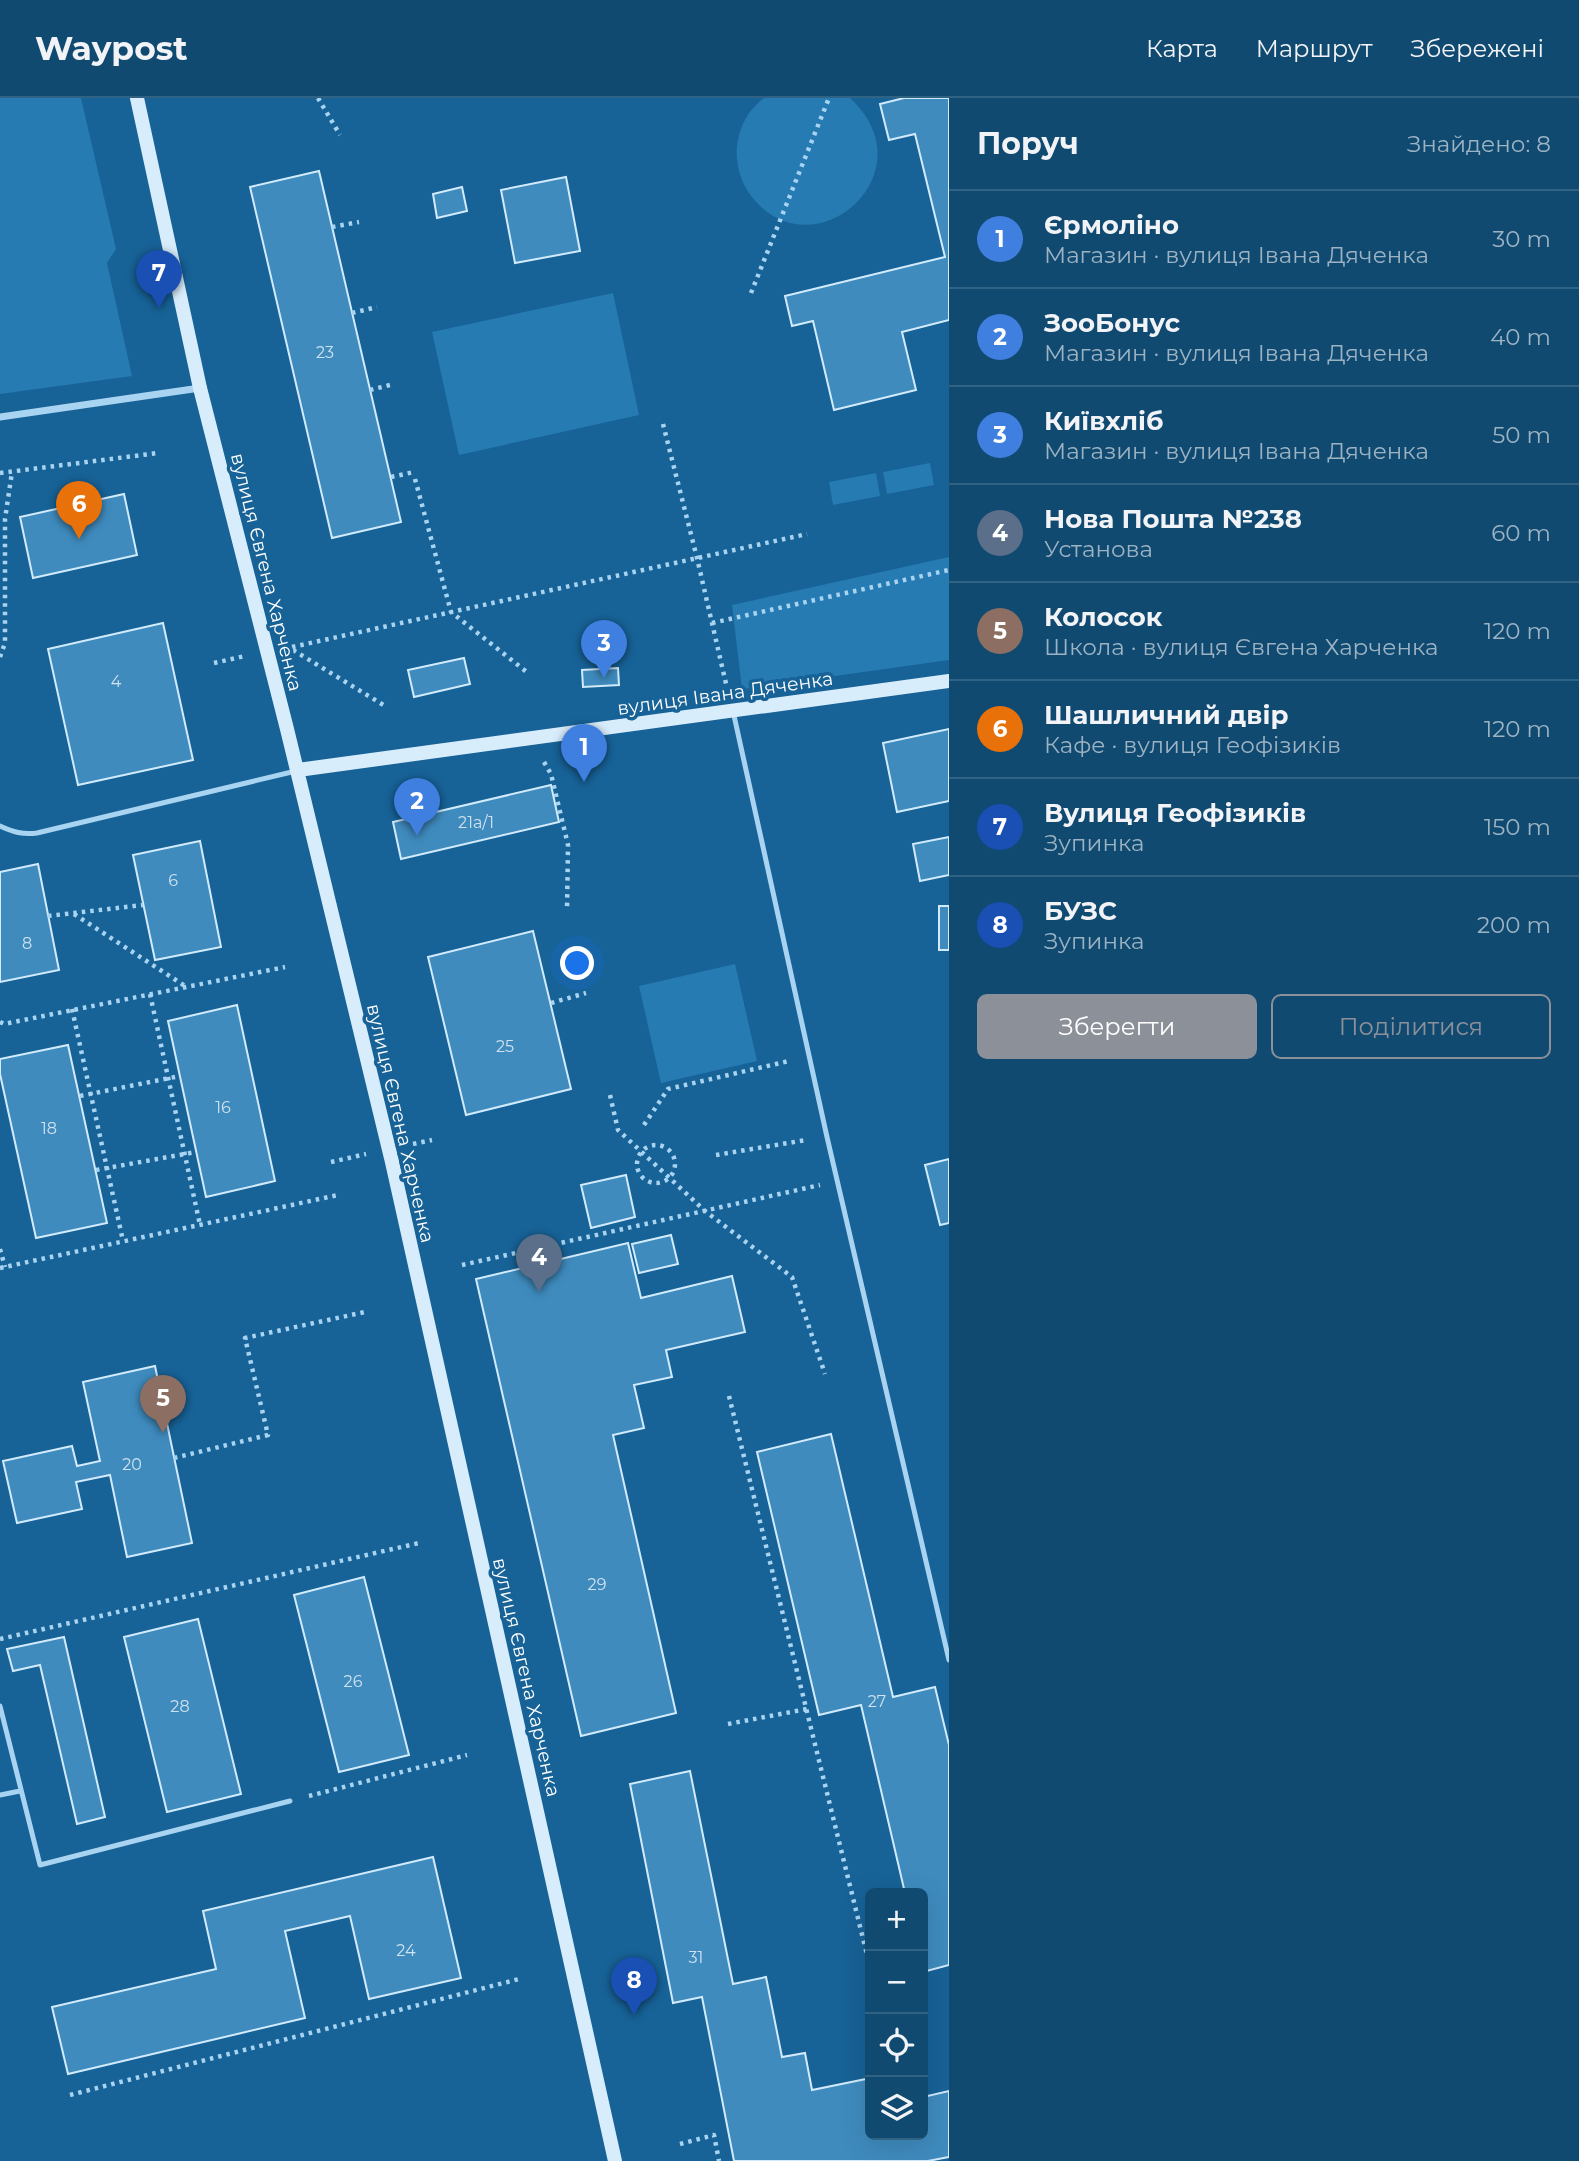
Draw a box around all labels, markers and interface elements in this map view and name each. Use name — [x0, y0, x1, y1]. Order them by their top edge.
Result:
text: Waypost — [35, 28, 188, 68]
text: Карта — [1146, 34, 1218, 63]
text: Маршрут — [1256, 34, 1373, 63]
text: Збережені — [1411, 34, 1544, 63]
text: Поруч — [977, 125, 1079, 162]
text: Знайдено: 8 — [1407, 130, 1551, 158]
text: Єрмоліно — [1044, 209, 1179, 241]
text: 1 — [995, 225, 1005, 253]
text: 30 m — [1492, 225, 1551, 253]
text: Магазин · вулиця Івана Дяченка — [1044, 241, 1429, 269]
pin: 7 — [136, 250, 182, 308]
text: ЗооБонус — [1044, 307, 1180, 339]
text: 2 — [993, 323, 1007, 351]
text: 40 m — [1490, 323, 1551, 351]
text: Магазин · вулиця Івана Дяченка — [1044, 339, 1429, 367]
house number: 23 — [316, 343, 334, 362]
text: Київхліб — [1044, 405, 1163, 437]
text: 3 — [993, 421, 1007, 449]
text: 50 m — [1492, 421, 1551, 449]
text: Магазин · вулиця Івана Дяченка — [1044, 437, 1429, 465]
street label: вулиця Євгена Харченка — [226, 451, 307, 694]
pin: 6 — [56, 481, 102, 539]
text: Нова Пошта №238 — [1044, 503, 1302, 535]
text: 4 — [992, 519, 1008, 547]
text: 60 m — [1491, 519, 1551, 547]
text: Установа — [1044, 535, 1153, 563]
text: Колосок — [1044, 601, 1162, 633]
text: 5 — [993, 617, 1007, 645]
text: 120 m — [1484, 617, 1551, 645]
pin: 3 — [581, 620, 627, 678]
text: Школа · вулиця Євгена Харченка — [1044, 633, 1438, 661]
street label: вулиця Івана Дяченка — [616, 667, 834, 720]
house number: 4 — [111, 672, 122, 691]
text: Шашличний двір — [1044, 699, 1288, 731]
text: 6 — [993, 715, 1007, 743]
text: 120 m — [1484, 715, 1551, 743]
pin: 1 — [561, 724, 607, 782]
text: Кафе · вулиця Геофізиків — [1044, 731, 1341, 759]
pin: 2 — [394, 778, 440, 836]
text: Вулиця Геофізиків — [1044, 797, 1306, 829]
house number: 21а/1 — [458, 813, 494, 832]
text: 7 — [993, 813, 1007, 841]
text: 150 m — [1484, 813, 1551, 841]
text: Зупинка — [1044, 829, 1145, 857]
house number: 6 — [168, 871, 178, 890]
text: БУЗС — [1044, 895, 1117, 927]
text: 8 — [992, 911, 1008, 939]
text: 200 m — [1477, 911, 1551, 939]
text: Зупинка — [1044, 927, 1145, 955]
house number: 8 — [22, 934, 32, 953]
your location — [560, 946, 594, 980]
button: Зберегти — [977, 994, 1257, 1059]
button: Поділитися — [1271, 994, 1551, 1059]
street label: вулиця Євгена Харченка — [362, 1001, 439, 1245]
house number: 25 — [496, 1037, 514, 1056]
house number: 16 — [215, 1098, 231, 1117]
house number: 18 — [41, 1119, 57, 1138]
pin: 4 — [516, 1234, 562, 1292]
pin: 5 — [140, 1375, 186, 1433]
house number: 20 — [122, 1455, 142, 1474]
street label: вулиця Євгена Харченка — [488, 1555, 565, 1799]
house number: 29 — [588, 1575, 606, 1594]
house number: 26 — [344, 1672, 363, 1691]
house number: 27 — [868, 1692, 886, 1711]
house number: 28 — [170, 1697, 190, 1716]
map controls — [865, 1888, 928, 2140]
button: + — [865, 1888, 928, 1951]
house number: 24 — [396, 1941, 416, 1960]
house number: 31 — [689, 1948, 703, 1967]
button: − — [865, 1951, 928, 2014]
pin: 8 — [611, 1957, 657, 2015]
button: locate — [865, 2014, 928, 2077]
button: layers — [865, 2077, 928, 2140]

